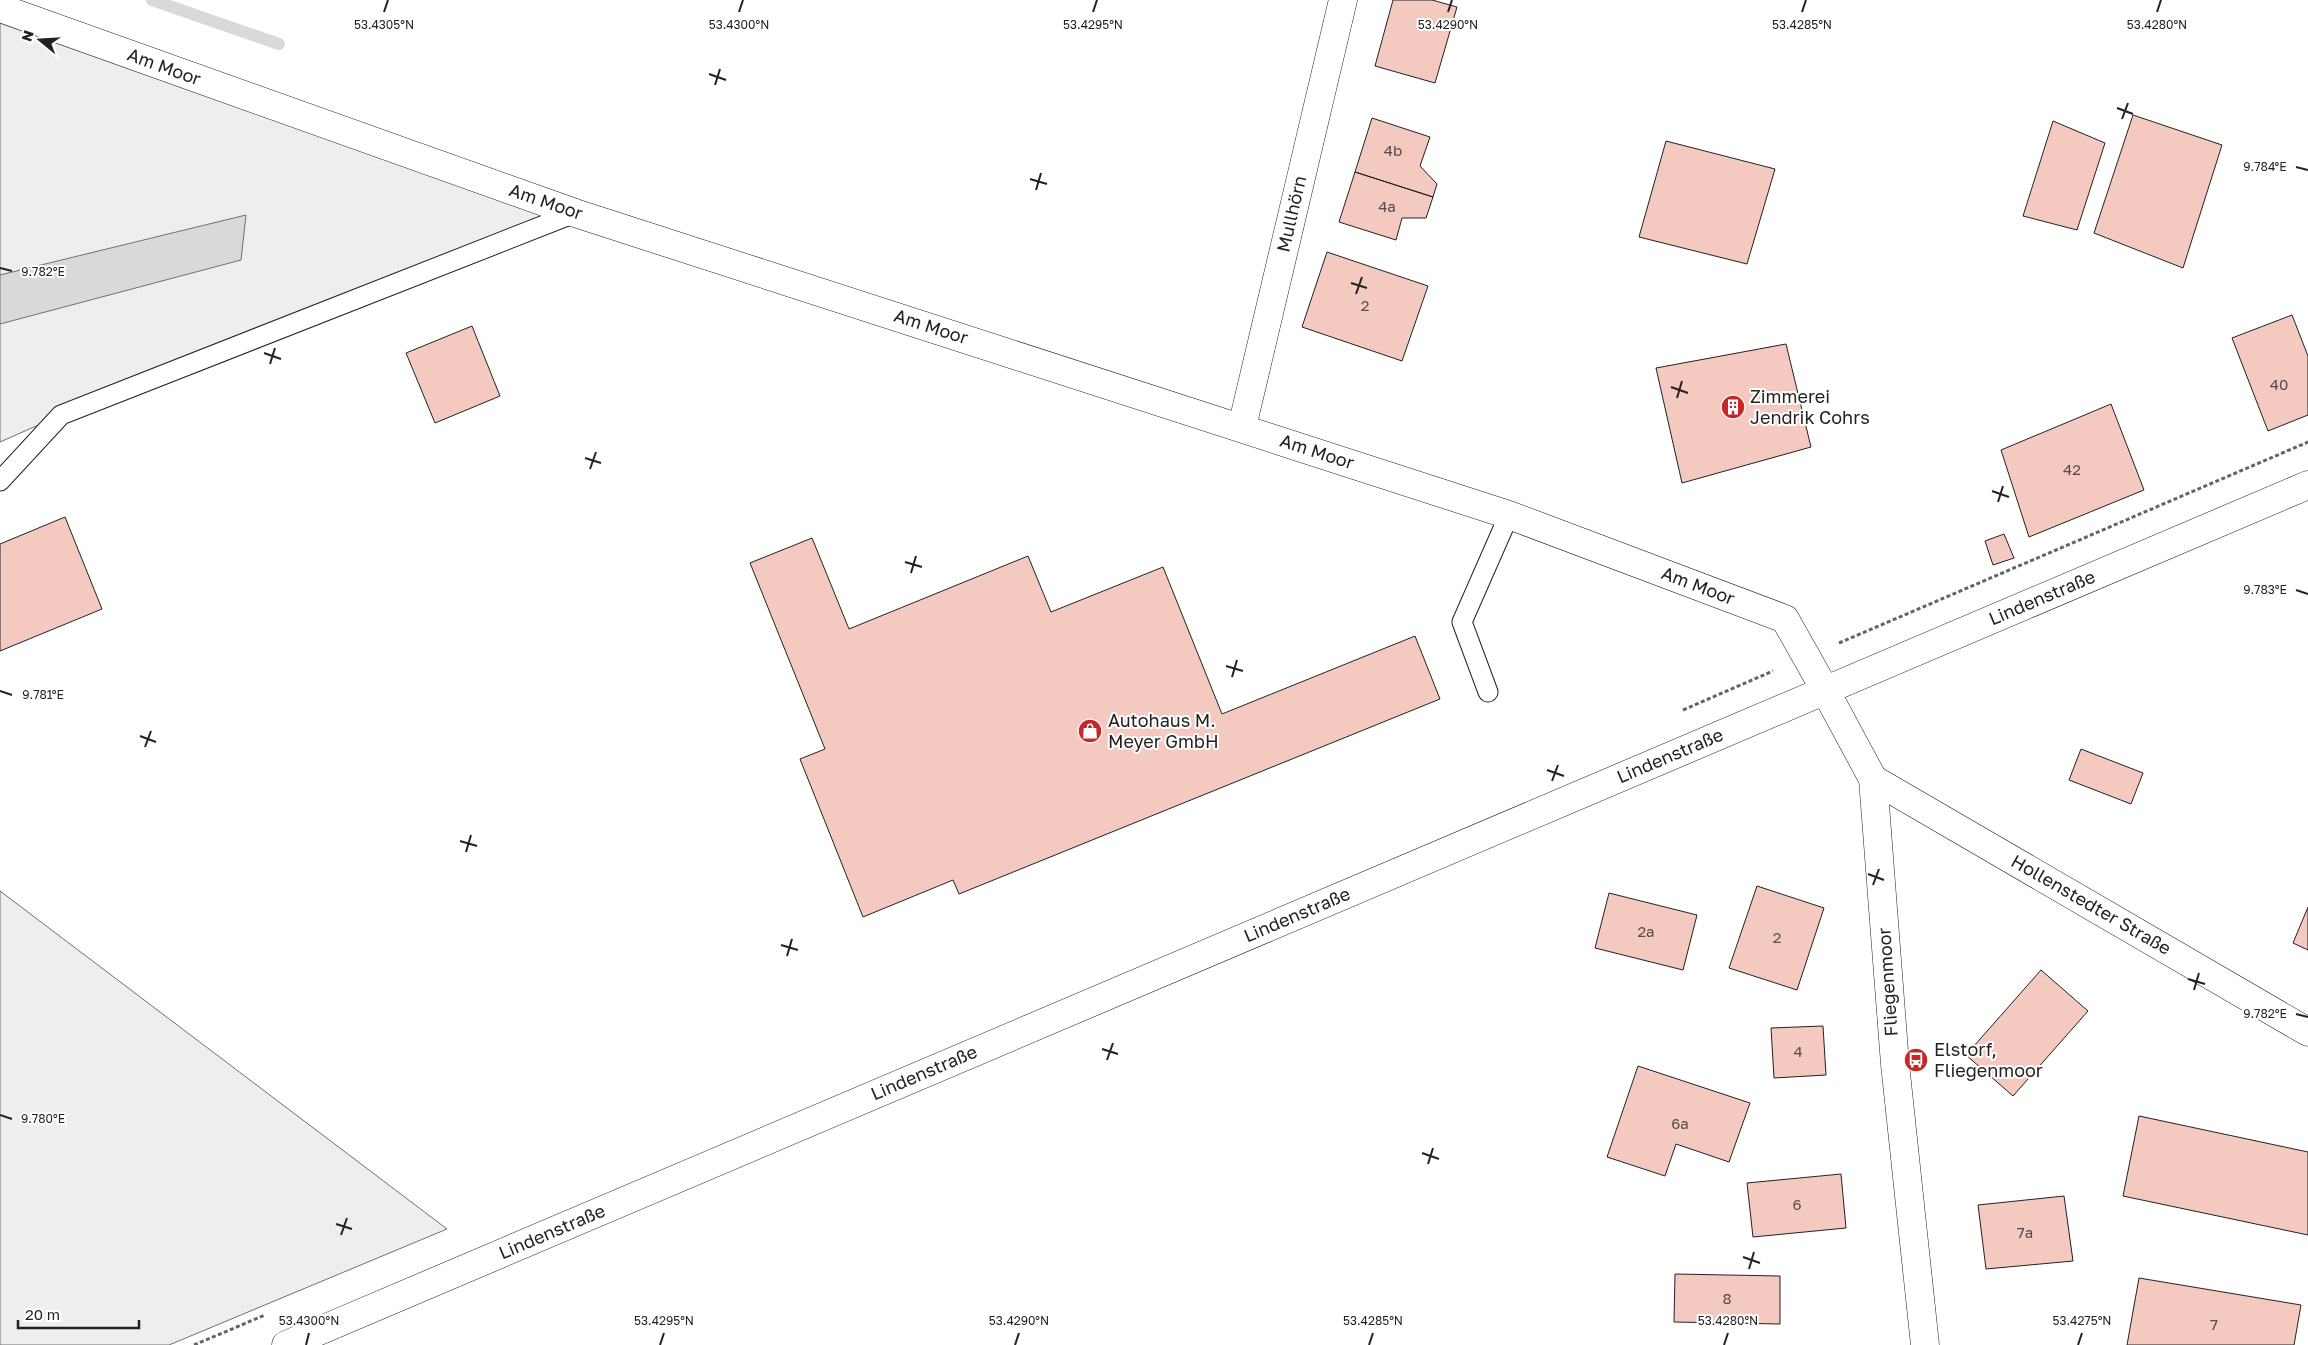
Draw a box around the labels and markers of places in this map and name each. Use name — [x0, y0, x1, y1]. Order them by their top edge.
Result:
place label: Zimmerei Jendrik Cohrs — [1750, 385, 1870, 428]
building icon: Zimmerei Jendrik Cohrs — [1720, 394, 1746, 420]
place label: Autohaus M. Meyer GmbH — [1108, 709, 1219, 752]
shop icon: Autohaus M. Meyer GmbH — [1077, 718, 1103, 744]
place label: Elstorf, Fliegenmoor — [1934, 1038, 2043, 1081]
bus stop icon: Elstorf, Fliegenmoor — [1903, 1047, 1929, 1073]

